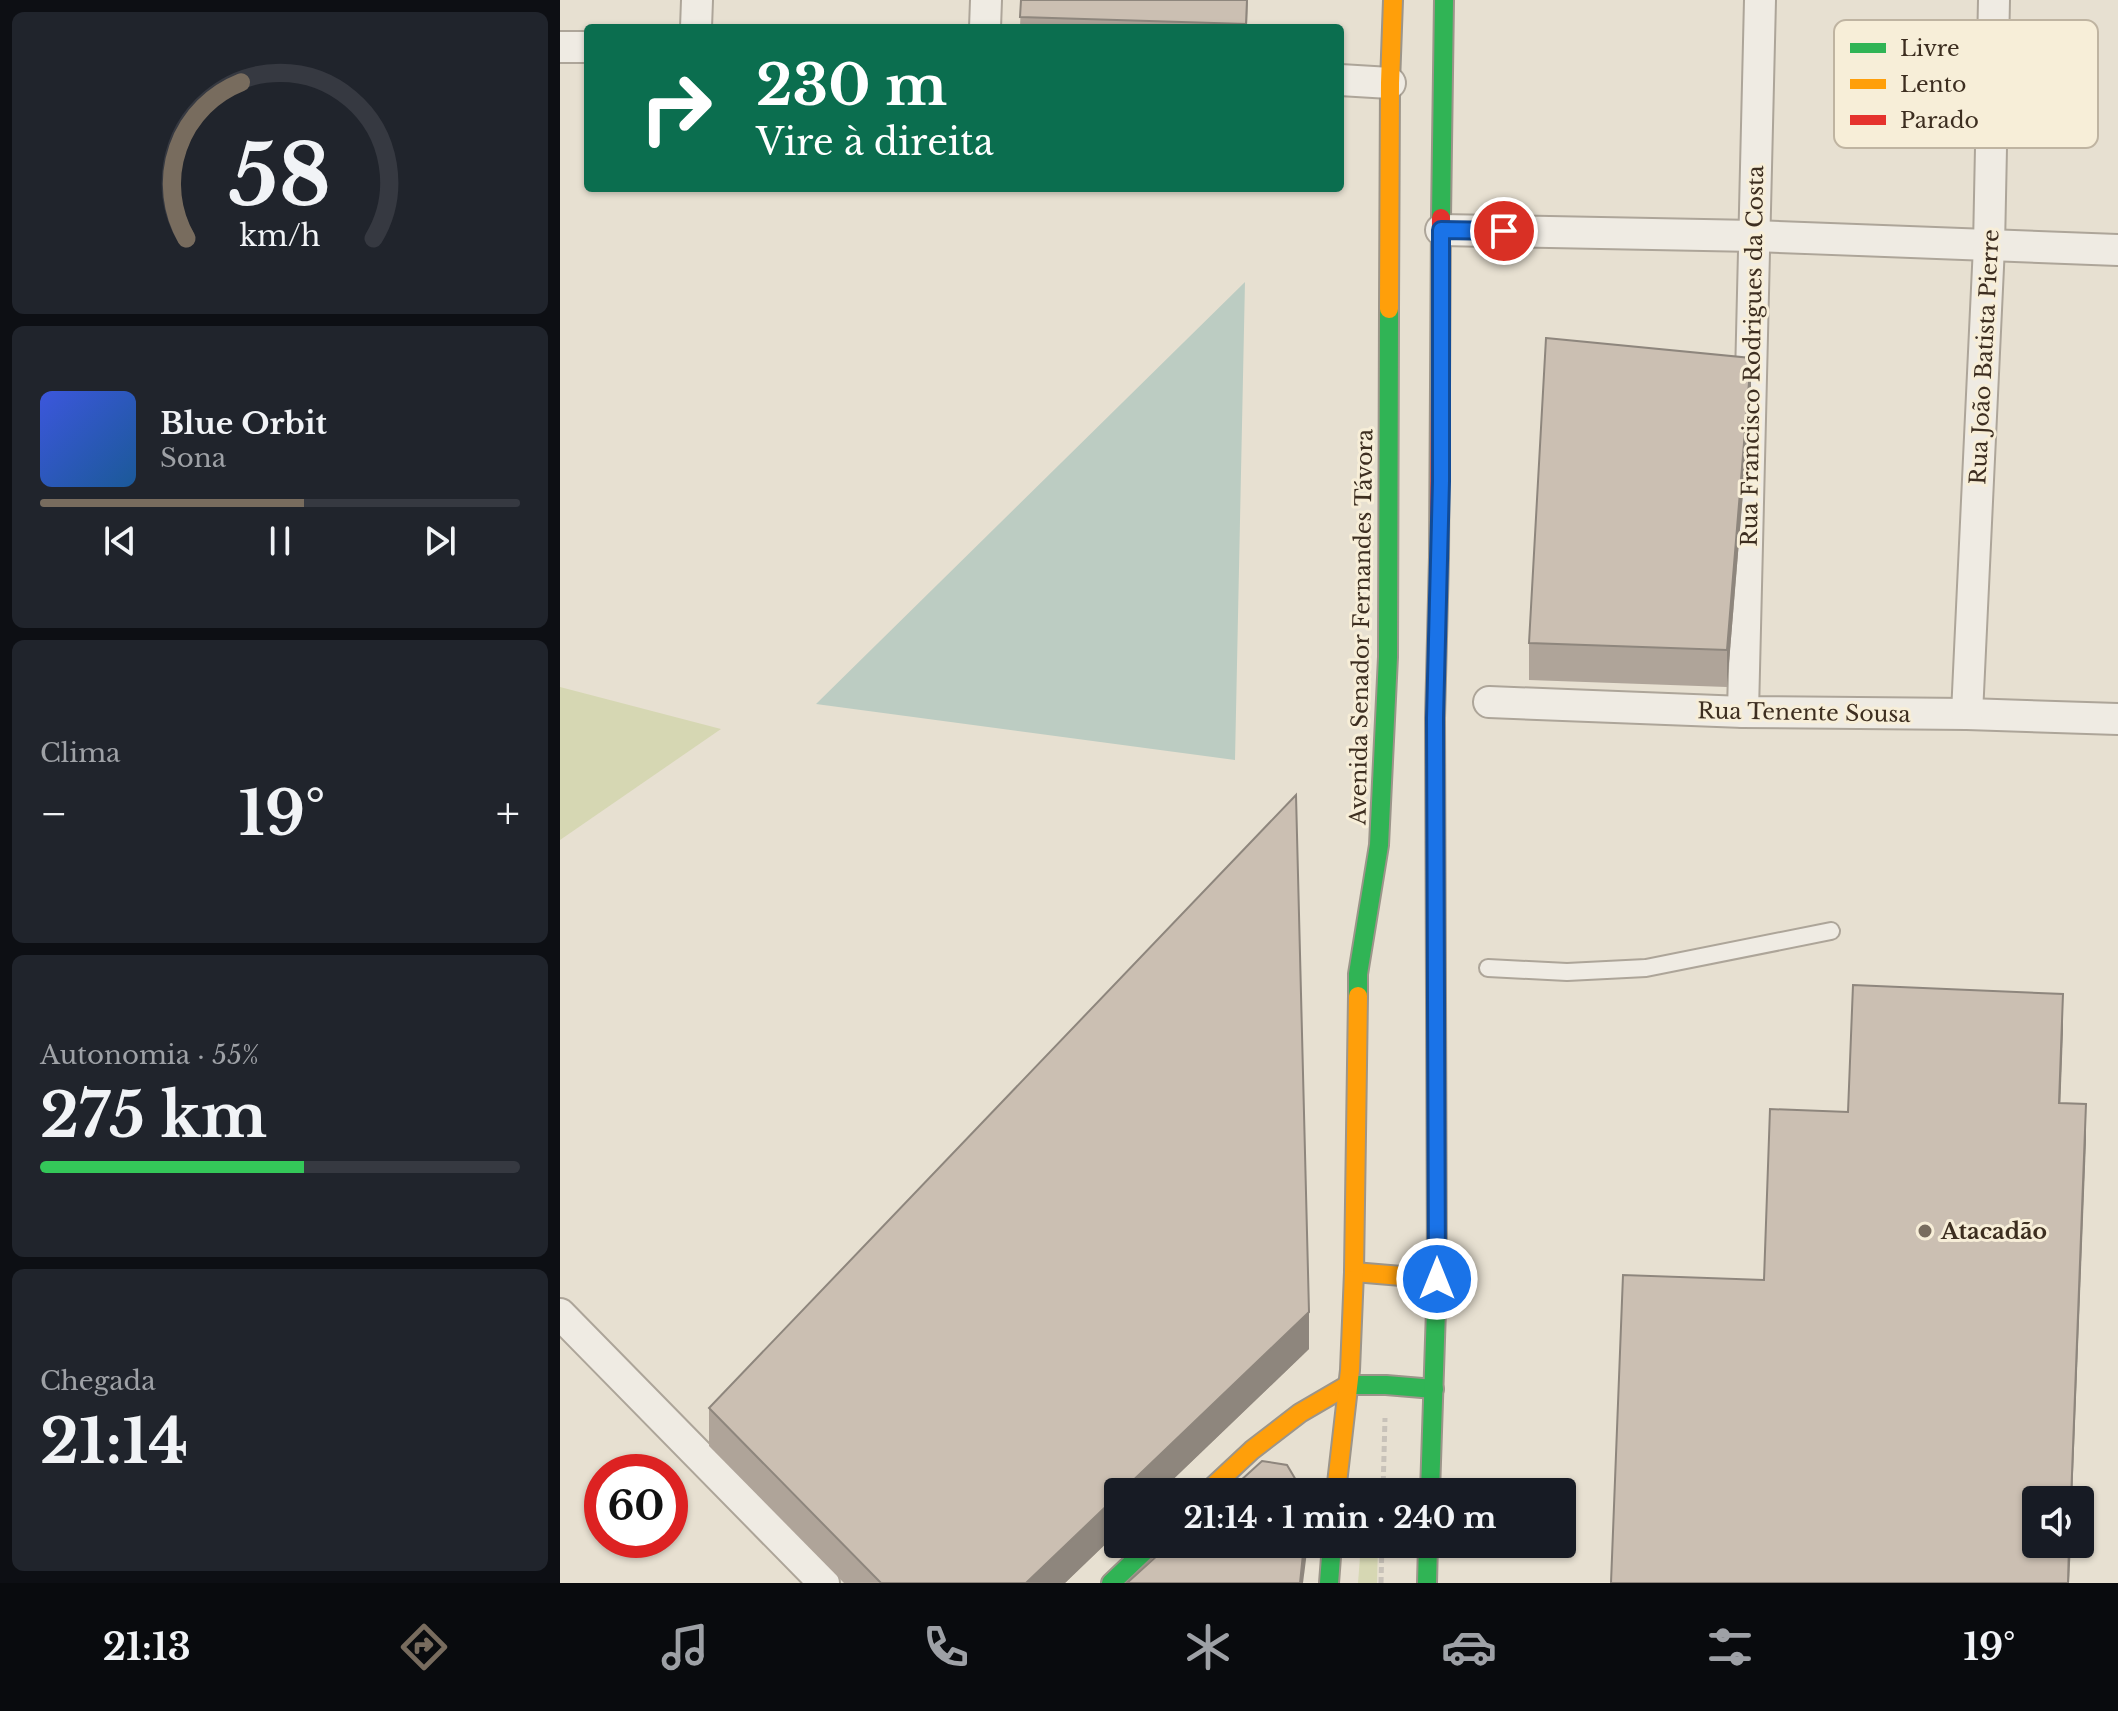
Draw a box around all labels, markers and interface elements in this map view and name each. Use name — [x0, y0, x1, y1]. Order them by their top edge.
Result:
legend — [1834, 20, 2098, 148]
text: Livre — [1900, 35, 1960, 62]
text: 230 m — [756, 51, 947, 120]
icon: right — [624, 56, 728, 160]
text: Lento — [1900, 71, 1966, 98]
text: Parado — [1900, 107, 1979, 134]
text: Vire à direita — [756, 120, 994, 165]
text: 58 — [229, 124, 331, 227]
street label: Rua Francisco Rodrigues da Costa — [1736, 164, 1769, 547]
pin — [1470, 197, 1538, 265]
icon: arrive — [1482, 209, 1526, 253]
text: km/h — [239, 218, 321, 254]
street label: Rua João Batista Pierre — [1964, 229, 2005, 485]
text: Blue Orbit — [160, 405, 327, 442]
street label: Avenida Senador Fernandes Távora — [1345, 428, 1378, 826]
text: Sona — [160, 442, 226, 474]
icon: previous — [98, 519, 142, 563]
icon: pause — [258, 519, 302, 563]
icon: next — [418, 519, 462, 563]
street label: Rua Tenente Sousa — [1697, 697, 1912, 728]
text: Clima — [40, 737, 120, 769]
text: 19° — [239, 777, 325, 851]
text: − — [40, 786, 68, 841]
text: + — [496, 786, 520, 841]
text: Autonomia · 55% — [40, 1039, 259, 1071]
text: 275 km — [40, 1079, 267, 1153]
place label: Atacadão — [1940, 1218, 2047, 1245]
marker: Atacadão — [1916, 1222, 1934, 1240]
position arrow — [1395, 1237, 1479, 1321]
text: Chegada — [40, 1365, 156, 1397]
text: 21:14 — [40, 1405, 188, 1479]
speed limit sign: 60 — [584, 1454, 688, 1558]
map controls — [2022, 1486, 2094, 1558]
button: sound — [2022, 1486, 2094, 1558]
text: 21:14 · 1 min · 240 m — [1183, 1499, 1497, 1536]
icon: directions — [396, 1619, 452, 1675]
icon: music — [657, 1619, 713, 1675]
icon: phone — [918, 1619, 974, 1675]
icon: climate — [1180, 1619, 1236, 1675]
icon: car — [1441, 1619, 1497, 1675]
icon: filters — [1702, 1619, 1758, 1675]
text: 21:13 — [103, 1625, 191, 1670]
text: 19° — [1963, 1625, 2015, 1670]

